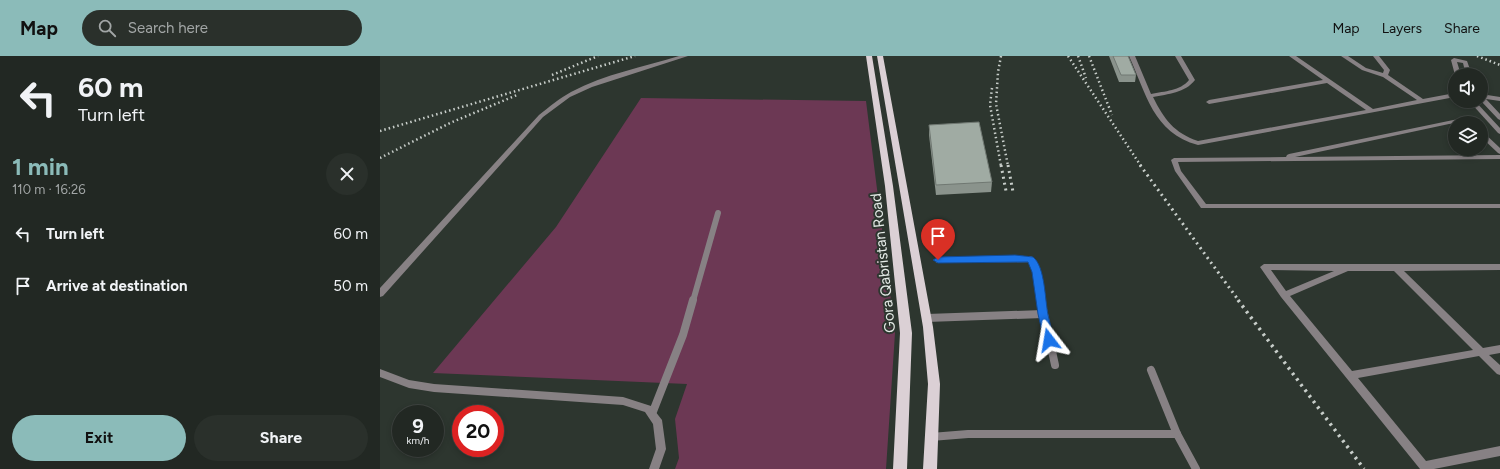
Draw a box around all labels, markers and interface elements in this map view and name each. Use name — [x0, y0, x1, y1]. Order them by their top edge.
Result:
search box — [82, 10, 362, 46]
text: Map — [20, 17, 58, 40]
icon: search — [96, 17, 118, 39]
text: Search here — [128, 19, 208, 37]
text: Map — [1332, 20, 1360, 37]
text: Layers — [1382, 20, 1422, 37]
text: Share — [1444, 20, 1480, 37]
map controls — [1448, 68, 1488, 156]
button: sound — [1448, 68, 1488, 108]
text: 60 m — [78, 70, 143, 104]
icon: left — [12, 72, 64, 124]
text: Turn left — [78, 104, 145, 126]
button: layers — [1448, 116, 1488, 156]
text: 1 min — [12, 152, 69, 181]
button: close — [326, 153, 368, 195]
text: 110 m · 16:26 — [12, 182, 86, 197]
street label: Gora Qabristan Road — [867, 192, 899, 334]
pin — [921, 219, 955, 260]
icon: left — [12, 223, 34, 245]
text: Turn left — [46, 225, 104, 243]
text: 60 m — [333, 225, 368, 243]
icon: arrive — [927, 225, 949, 247]
icon: arrive — [12, 275, 34, 297]
text: Arrive at destination — [46, 277, 187, 295]
text: 50 m — [333, 277, 368, 295]
position arrow — [1028, 319, 1070, 361]
speed limit sign: 20 — [452, 405, 504, 457]
text: 9 — [412, 414, 424, 438]
button: Exit — [12, 415, 186, 461]
button: Share — [194, 415, 368, 461]
text: km/h — [407, 434, 429, 447]

